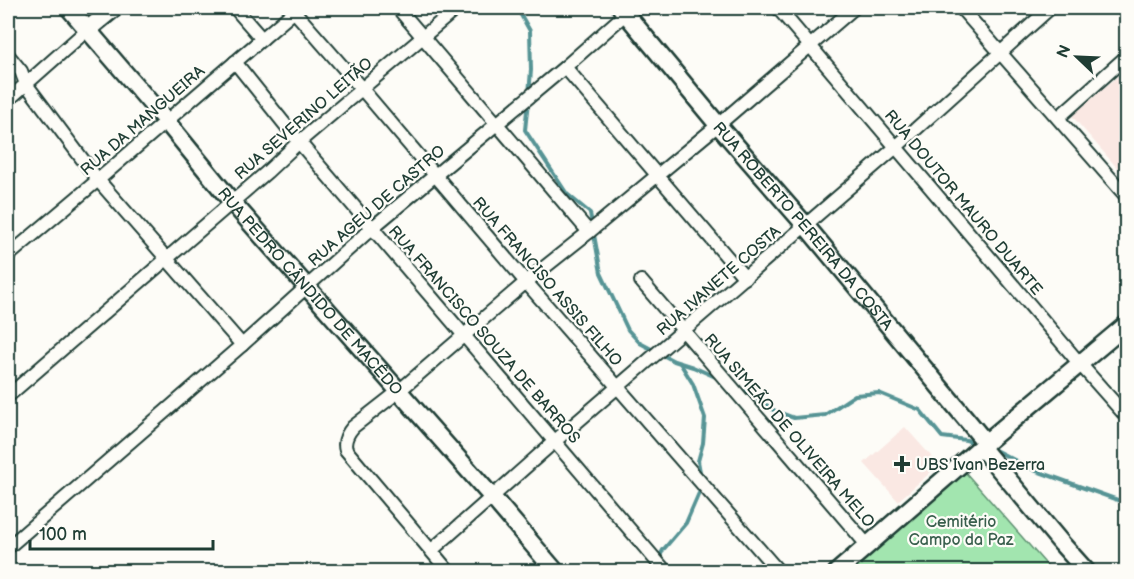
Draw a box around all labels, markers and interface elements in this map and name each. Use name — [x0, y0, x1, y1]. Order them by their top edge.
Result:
north arrow — [1047, 27, 1107, 87]
text: N — [1053, 42, 1076, 61]
street label: RUA SEVERINO LEITÃO — [231, 53, 377, 184]
street label: RUA DA MANGUEIRA — [77, 62, 209, 180]
street label: RUA DOUTOR MAURO DUARTE — [880, 107, 1046, 299]
street label: RUA ROBERTO PEREIRA DA COSTA — [709, 118, 896, 335]
street label: RUA AGEU DE CASTRO — [305, 142, 449, 271]
street label: RUA PEDRO CÂNDIDO DE MACÊDO — [213, 184, 406, 400]
street label: RUA FRANCISO ASSIS FILHO — [468, 194, 625, 370]
street label: RUA FRANCISCO SOUZA DE BARROS — [384, 222, 584, 448]
street label: RUA IVANETE COSTA — [653, 222, 785, 340]
street label: RUA SIMEÃO DE OLIVEIRA MELO — [700, 330, 879, 532]
marker: UBS Ivan Bezerra — [893, 455, 911, 473]
place label: UBS Ivan Bezerra — [916, 456, 1045, 475]
scale bar — [30, 513, 213, 551]
park label: Cemitério Campo da Paz — [908, 513, 1014, 550]
text: 100 m — [39, 524, 87, 545]

